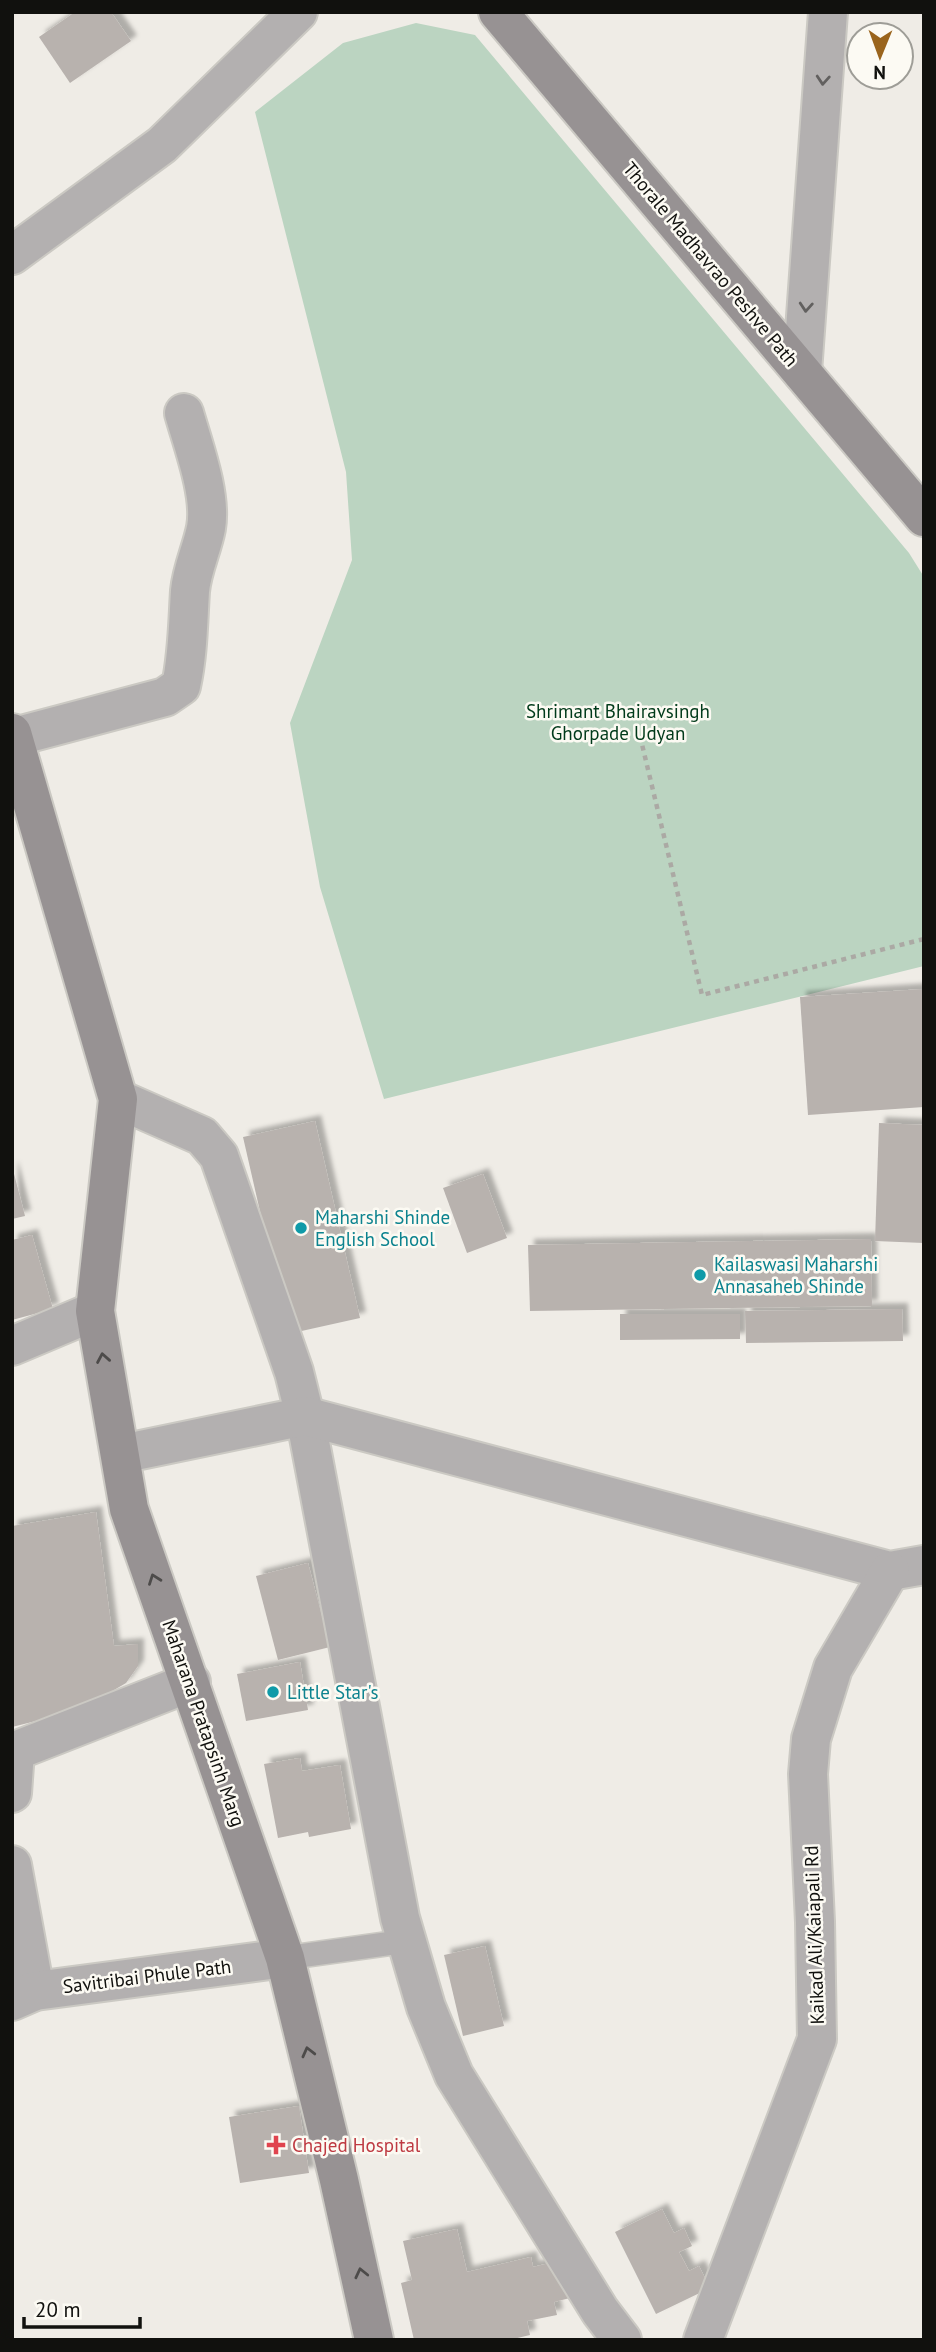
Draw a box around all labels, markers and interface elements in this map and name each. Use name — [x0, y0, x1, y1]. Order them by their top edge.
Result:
north arrow — [845, 21, 915, 91]
text: N — [873, 61, 886, 85]
one-way arrow — [816, 75, 831, 86]
street label: Thorale Madhavrao Peshve Path — [618, 157, 804, 371]
one-way arrow — [799, 302, 814, 313]
park label: Shrimant Bhairavsingh Ghorpade Udyan — [526, 699, 710, 745]
place label: Maharshi Shinde English School — [315, 1205, 450, 1251]
marker: Maharshi Shinde English School — [293, 1220, 309, 1236]
place label: Kailaswasi Maharshi Annasaheb Shinde — [714, 1252, 878, 1298]
marker: Kailaswasi Maharshi Annasaheb Shinde — [692, 1267, 708, 1283]
one-way arrow — [97, 1352, 112, 1364]
one-way arrow — [148, 1574, 162, 1586]
street label: Maharana Pratapsinh Marg — [157, 1616, 251, 1830]
place label: Little Star's — [287, 1680, 378, 1704]
marker: Little Star's — [265, 1684, 281, 1700]
street label: Kaikad Ali/Kaiapali Rd — [799, 1845, 829, 2025]
street label: Savitribai Phule Path — [61, 1954, 233, 1998]
one-way arrow — [301, 2046, 316, 2058]
place label: Chajed Hospital — [292, 2133, 421, 2157]
marker: Chajed Hospital — [266, 2135, 286, 2155]
one-way arrow — [354, 2267, 369, 2279]
scale bar — [24, 2286, 140, 2330]
text: 20 m — [35, 2296, 81, 2323]

